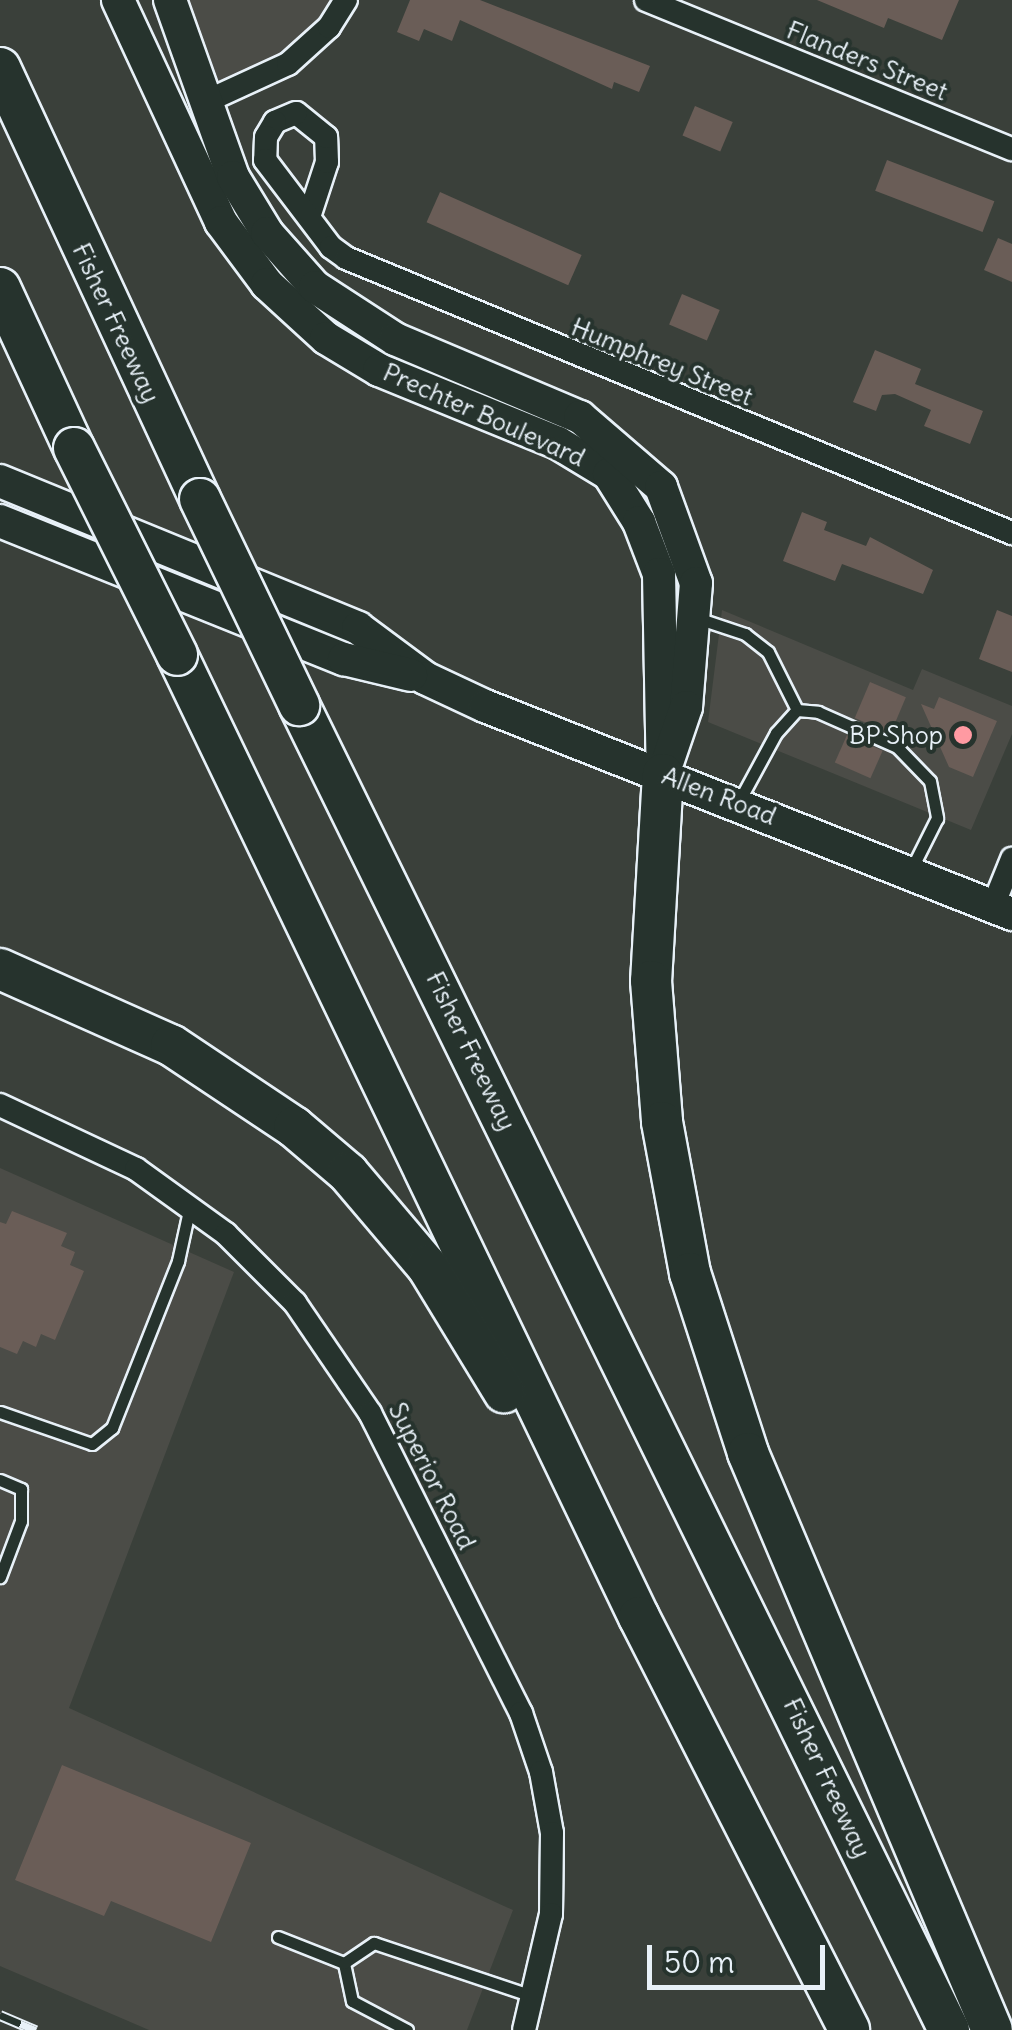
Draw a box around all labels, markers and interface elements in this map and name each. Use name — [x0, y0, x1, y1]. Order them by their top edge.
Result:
street label: Flanders Street — [782, 15, 952, 107]
street label: Fisher Freeway — [66, 238, 166, 408]
street label: Humphrey Street — [567, 312, 757, 412]
street label: Prechter Boulevard — [378, 357, 590, 473]
place label: BP Shop — [849, 720, 943, 750]
marker: BP Shop — [952, 724, 974, 746]
street label: Allen Road — [658, 761, 780, 831]
street label: Fisher Freeway — [420, 967, 522, 1135]
street label: Superior Road — [382, 1398, 482, 1554]
street label: Fisher Freeway — [777, 1693, 877, 1863]
scale bar — [652, 1925, 830, 1987]
text: 50 m — [664, 1943, 734, 1981]

